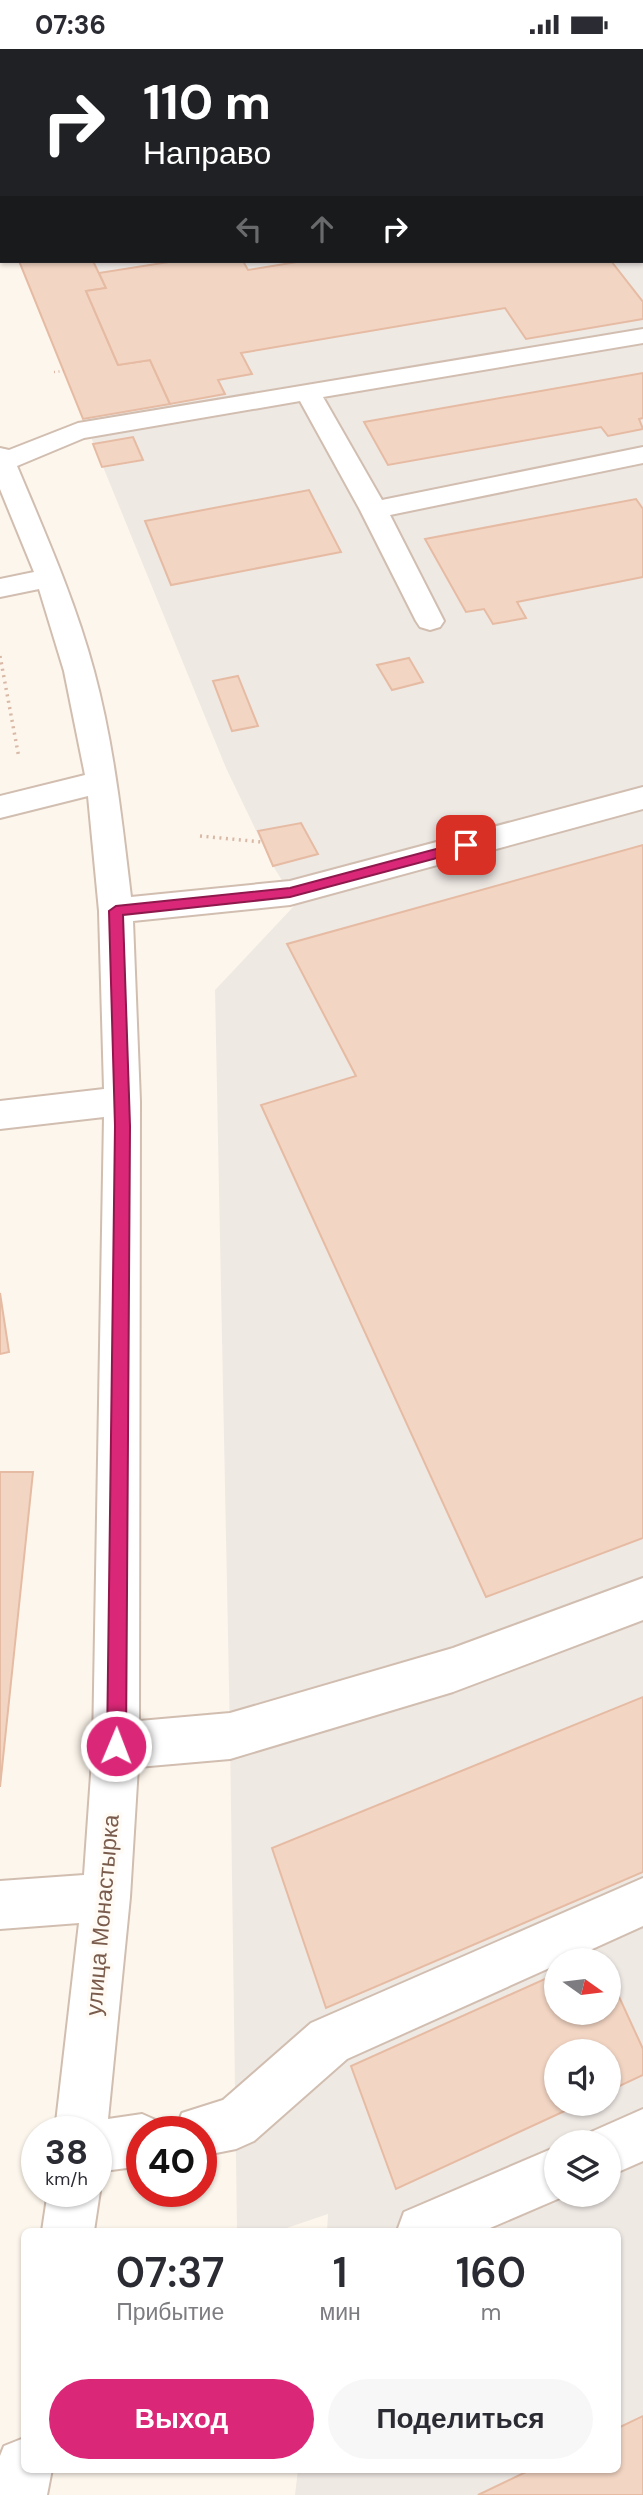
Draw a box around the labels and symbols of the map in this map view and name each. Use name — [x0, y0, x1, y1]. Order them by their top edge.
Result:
pin — [436, 815, 496, 875]
position arrow — [79, 1709, 153, 1783]
street label: улица Монастырка — [78, 1813, 126, 2017]
north arrow — [544, 1948, 621, 2025]
speed limit sign: 40 — [126, 2116, 217, 2207]

